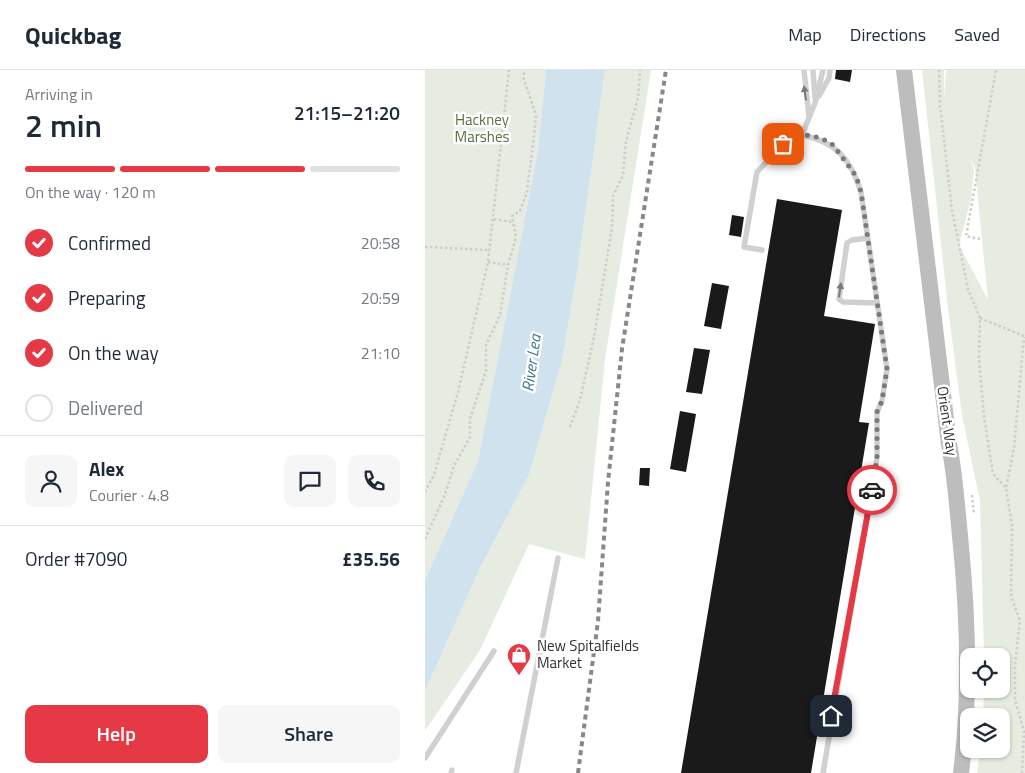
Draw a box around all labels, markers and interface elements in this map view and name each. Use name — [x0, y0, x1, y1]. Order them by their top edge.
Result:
text: Quickbag — [25, 17, 121, 53]
text: Map — [788, 21, 822, 48]
text: Directions — [850, 21, 926, 48]
text: Saved — [954, 21, 1000, 48]
text: Arriving in — [25, 82, 93, 106]
one-way arrow — [801, 85, 809, 101]
text: 21:15–21:20 — [294, 98, 400, 127]
text: 2 min — [25, 101, 102, 149]
park label: Hackney Marshes — [455, 108, 509, 148]
pin — [762, 123, 804, 165]
icon: bag — [769, 130, 797, 158]
text: On the way · 120 m — [25, 180, 156, 204]
text: Confirmed — [68, 228, 151, 257]
icon: check — [25, 229, 53, 257]
text: 20:58 — [361, 231, 400, 255]
one-way arrow — [836, 282, 844, 298]
text: Preparing — [68, 283, 145, 312]
icon: check — [25, 284, 53, 312]
text: 20:59 — [361, 286, 400, 310]
water label: River Lea — [515, 332, 547, 393]
text: On the way — [68, 338, 159, 367]
icon: check — [25, 339, 53, 367]
text: 21:10 — [361, 341, 400, 365]
street label: Orient Way — [931, 385, 964, 457]
text: Delivered — [68, 393, 143, 422]
text: Alex — [89, 454, 124, 483]
button: person — [25, 455, 77, 507]
button: chat — [284, 455, 336, 507]
button: phone — [348, 455, 400, 507]
courier — [847, 465, 897, 515]
icon: car — [858, 476, 886, 504]
text: Courier · 4.8 — [89, 483, 169, 507]
text: Order #7090 — [25, 544, 127, 573]
text: £35.56 — [342, 544, 400, 573]
place label: New Spitalfields Market — [537, 634, 639, 674]
shop icon: New Spitalfields Market — [506, 642, 532, 676]
map controls — [960, 648, 1010, 758]
button: locate — [960, 648, 1010, 698]
pin — [810, 695, 852, 737]
icon: home — [817, 702, 845, 730]
button: Help — [25, 705, 208, 763]
button: Share — [218, 705, 400, 763]
button: layers — [960, 708, 1010, 758]

